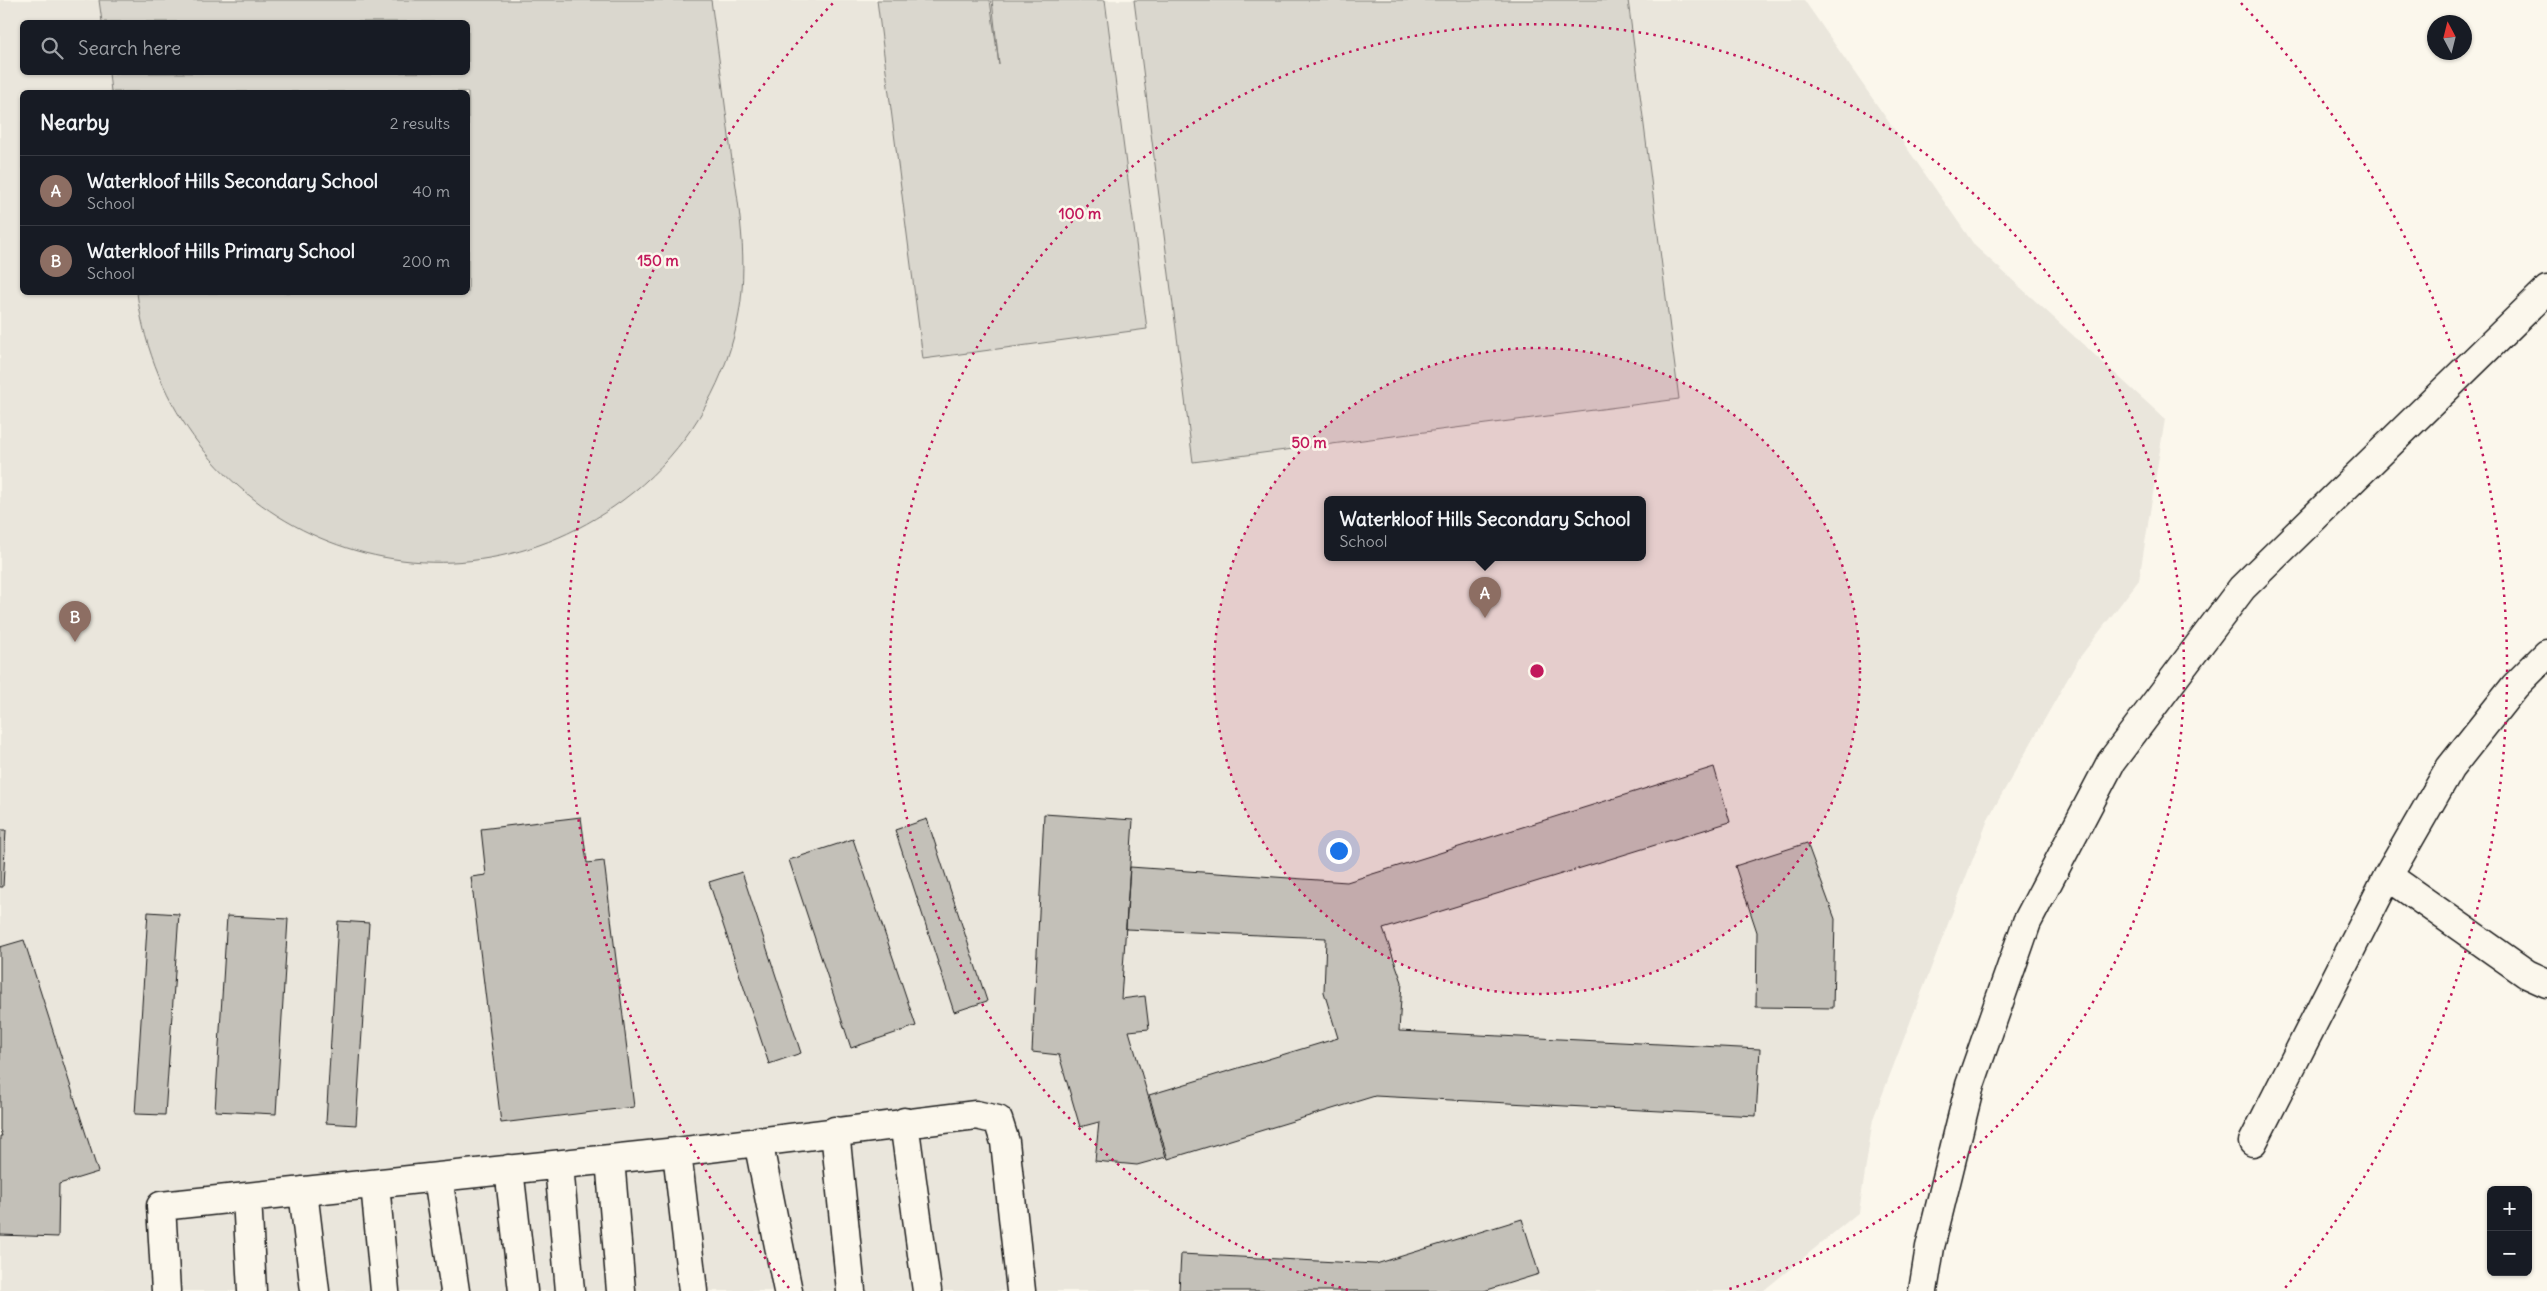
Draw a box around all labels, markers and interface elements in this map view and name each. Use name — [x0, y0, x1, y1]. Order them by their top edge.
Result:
north arrow — [2427, 15, 2472, 60]
search box — [20, 20, 470, 75]
icon: search — [38, 34, 66, 62]
text: Search here — [78, 36, 181, 60]
text: Nearby — [40, 109, 110, 136]
text: 2 results — [390, 113, 450, 133]
text: Waterkloof Hills Secondary School — [87, 169, 378, 193]
text: A — [51, 181, 61, 201]
text: 40 m — [412, 181, 450, 201]
text: School — [87, 193, 135, 213]
text: 100 m — [1059, 204, 1101, 223]
text: Waterkloof Hills Primary School — [87, 239, 355, 263]
text: B — [51, 251, 61, 271]
text: 200 m — [402, 251, 450, 271]
text: 150 m — [637, 251, 679, 270]
text: School — [87, 263, 135, 283]
text: 50 m — [1291, 433, 1327, 452]
popup — [1324, 496, 1646, 561]
text: Waterkloof Hills Secondary School — [1339, 507, 1631, 531]
text: School — [1339, 531, 1387, 551]
pin: A — [1469, 577, 1501, 618]
pin: B — [59, 601, 91, 642]
centre of rings — [1528, 662, 1546, 680]
your location — [1326, 838, 1352, 864]
map controls — [2487, 1186, 2532, 1276]
button: + — [2487, 1186, 2532, 1231]
button: − — [2487, 1231, 2532, 1276]

